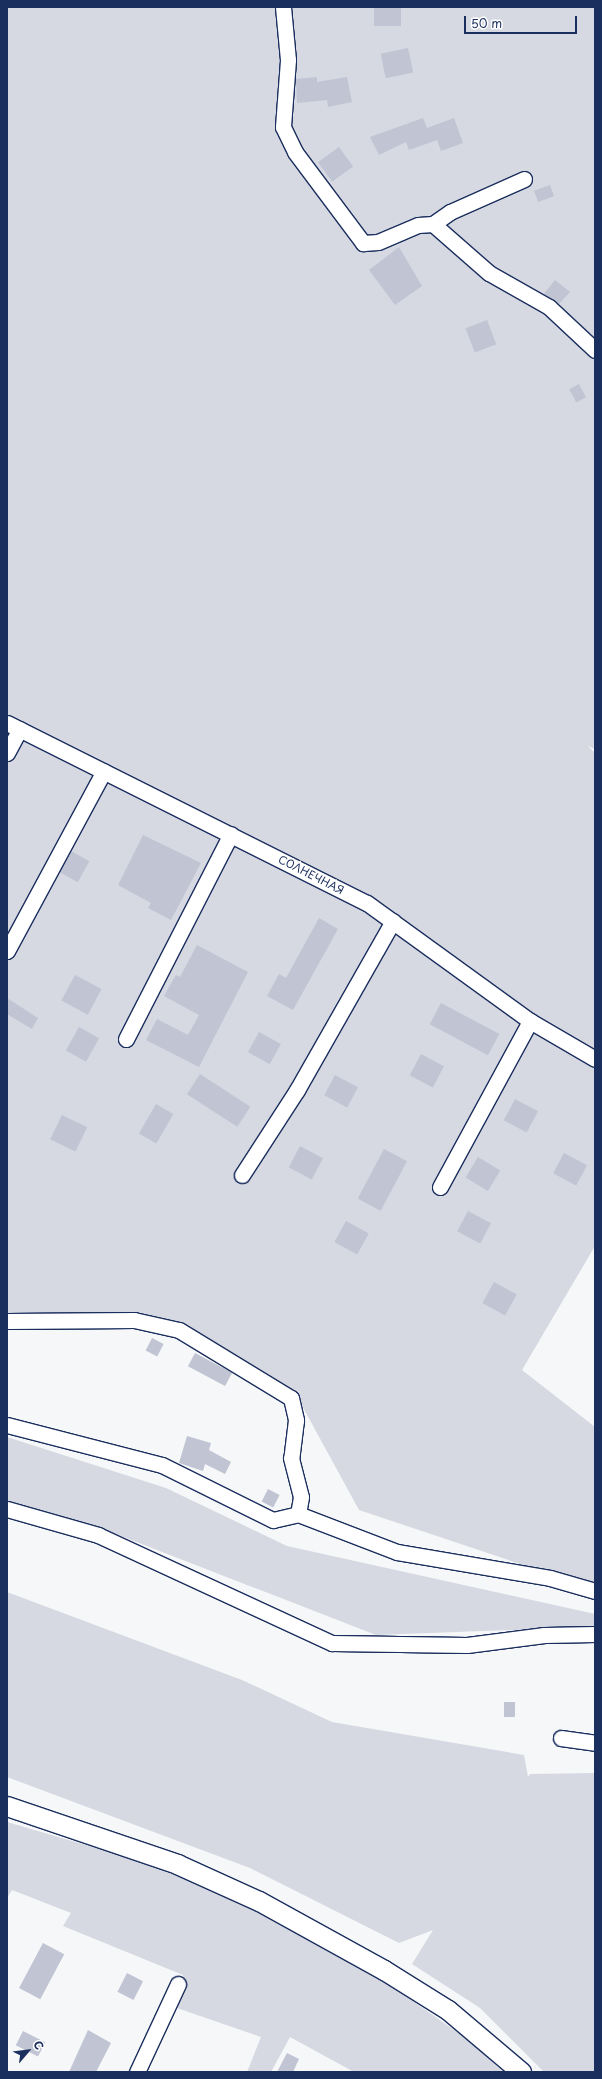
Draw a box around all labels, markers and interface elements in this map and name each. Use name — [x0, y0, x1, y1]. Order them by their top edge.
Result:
scale bar — [466, 8, 579, 34]
text: 50 m — [471, 14, 502, 32]
street label: СОЛНЕЧНАЯ — [276, 853, 346, 897]
north arrow — [8, 2031, 48, 2071]
text: С — [30, 2037, 48, 2053]

